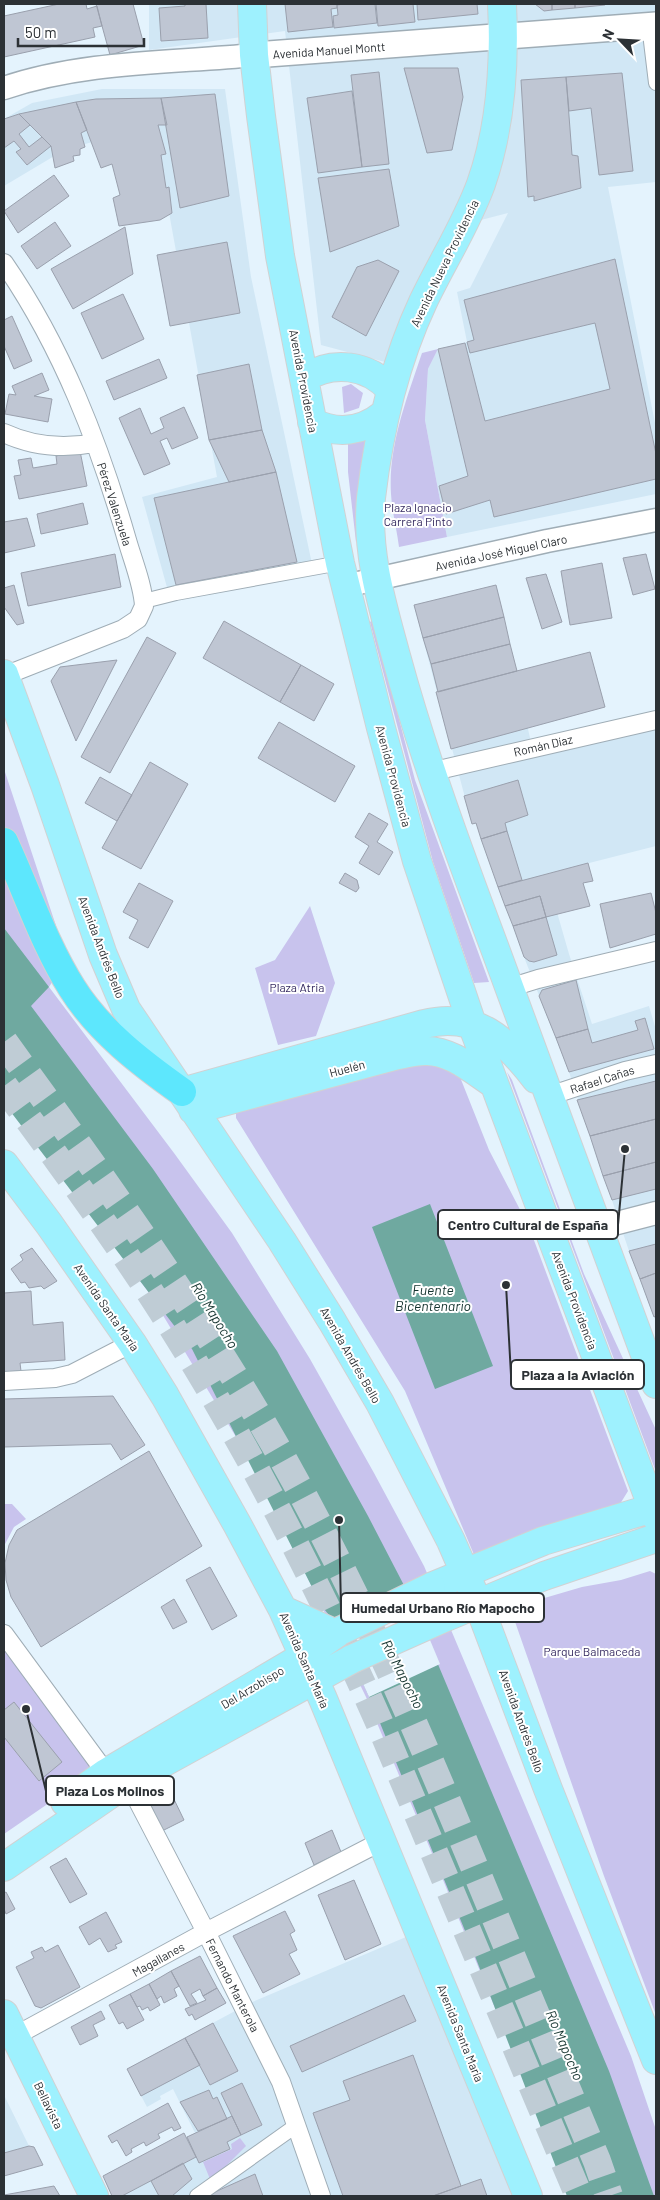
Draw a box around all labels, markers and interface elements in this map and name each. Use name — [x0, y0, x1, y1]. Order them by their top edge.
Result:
scale bar — [18, 15, 144, 47]
north arrow — [595, 15, 645, 65]
text: 50 m — [25, 23, 57, 41]
text: N — [598, 26, 617, 42]
street label: Avenida Manuel Montt — [272, 39, 386, 61]
street label: Avenida Nueva Providencia — [407, 197, 481, 329]
street label: Avenida Providencia — [287, 328, 321, 434]
street label: Pérez Valenzuela — [95, 460, 135, 548]
park label: Plaza Ignacio Carrera Pinto — [384, 500, 452, 528]
street label: Avenida José Miguel Claro — [434, 531, 568, 573]
street label: Avenida Providencia — [374, 724, 414, 828]
street label: Román Díaz — [512, 731, 574, 759]
street label: Avenida Andrés Bello — [76, 894, 128, 1000]
park label: Plaza Atria — [270, 980, 324, 994]
street label: Huelén — [328, 1057, 366, 1079]
street label: Rafael Cañas — [568, 1062, 636, 1096]
callout: Centro Cultural de España — [438, 1210, 618, 1239]
text: Centro Cultural de España — [448, 1216, 608, 1233]
street label: Avenida Providencia — [550, 1249, 600, 1351]
street label: Avenida Santa María — [72, 1261, 142, 1353]
water label: Río Mapocho — [188, 1279, 242, 1351]
water label: Fuente Bicentenario — [395, 1281, 471, 1314]
street label: Avenida Andrés Bello — [318, 1305, 384, 1405]
callout: Plaza a la Aviación — [511, 1360, 644, 1389]
text: Plaza a la Aviación — [522, 1366, 634, 1383]
callout: Humedal Urbano Río Mapocho — [341, 1593, 544, 1622]
text: Humedal Urbano Río Mapocho — [351, 1599, 535, 1616]
street label: Avenida Santa María — [278, 1610, 332, 1710]
water label: Río Mapocho — [378, 1637, 428, 1711]
park label: Parque Balmaceda — [544, 1644, 640, 1658]
street label: Del Arzobispo — [218, 1663, 286, 1711]
street label: Avenida Andrés Bello — [497, 1668, 547, 1774]
callout: Plaza Los Molinos — [46, 1776, 174, 1805]
text: Plaza Los Molinos — [56, 1782, 164, 1799]
street label: Fernando Manterola — [203, 1936, 263, 2034]
street label: Magallanes — [130, 1939, 187, 1979]
street label: Avenida Santa María — [435, 1982, 487, 2084]
water label: Río Mapocho — [543, 2007, 587, 2083]
street label: Bellavista — [32, 2079, 66, 2131]

